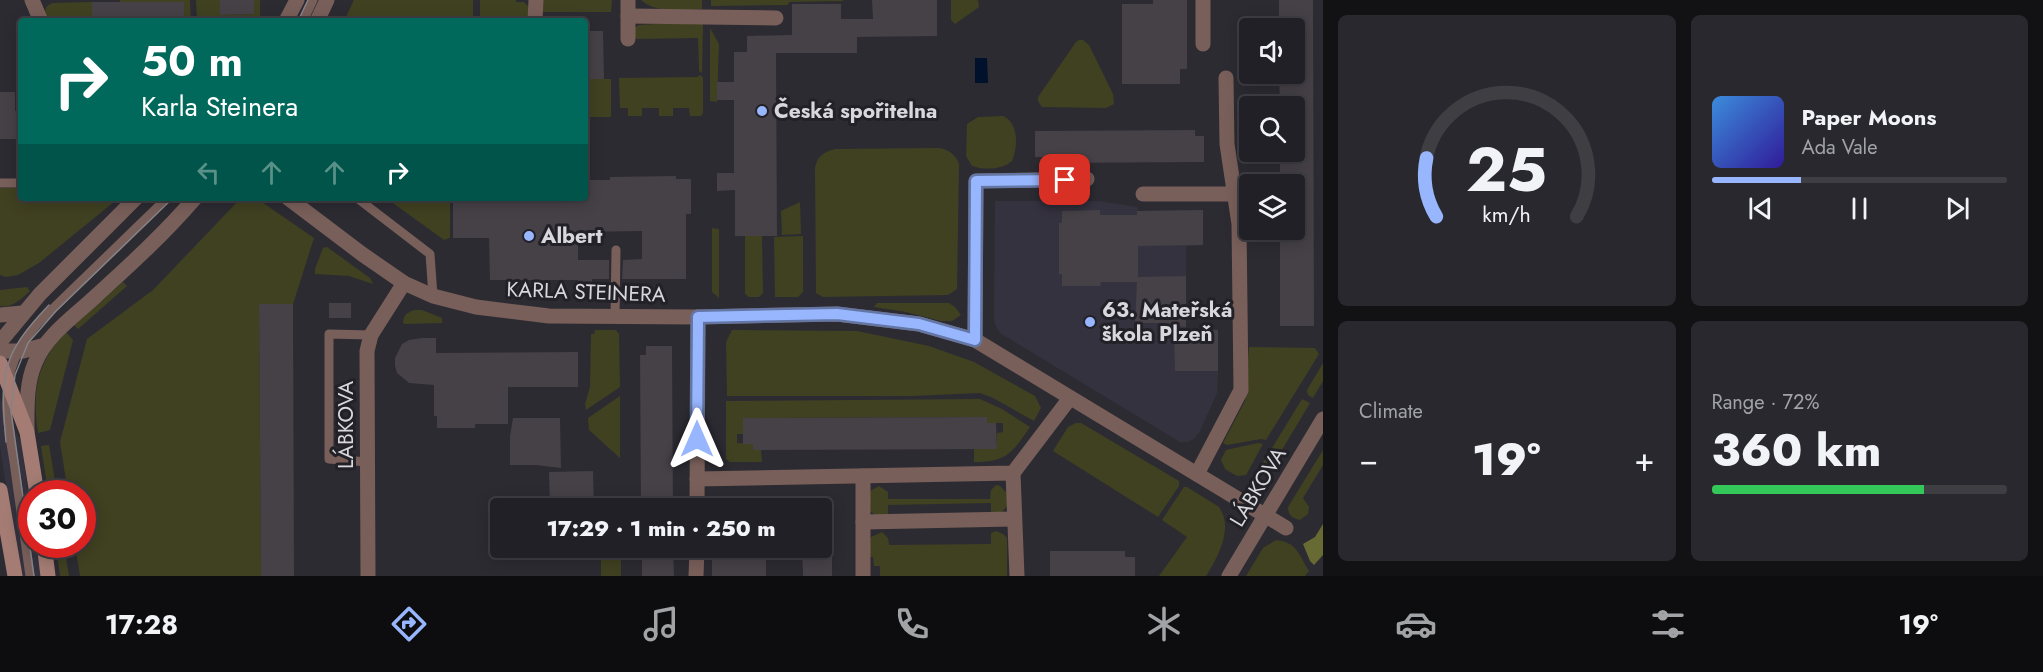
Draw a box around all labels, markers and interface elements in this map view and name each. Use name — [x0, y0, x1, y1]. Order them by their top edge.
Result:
map controls — [1239, 18, 1305, 240]
button: sound — [1239, 18, 1305, 84]
text: 50 m — [141, 31, 243, 92]
icon: right — [42, 42, 120, 120]
text: Karla Steinera — [141, 87, 298, 126]
place label: Česká spořitelna — [774, 96, 937, 126]
button: search — [1239, 96, 1305, 162]
text: Paper Moons — [1802, 101, 1936, 133]
marker: Česká spořitelna — [755, 104, 769, 118]
text: 25 — [1466, 125, 1547, 215]
text: Ada Vale — [1802, 133, 1877, 162]
pin — [1039, 154, 1090, 205]
icon: left — [192, 156, 225, 189]
icon: ahead — [255, 156, 288, 189]
icon: ahead — [318, 156, 351, 189]
icon: right — [381, 156, 414, 189]
icon: arrive — [1048, 163, 1081, 196]
button: layers — [1239, 174, 1305, 240]
icon: previous — [1744, 192, 1777, 225]
icon: pause — [1843, 192, 1876, 225]
icon: next — [1941, 192, 1974, 225]
text: km/h — [1483, 200, 1531, 231]
place label: Albert — [540, 221, 603, 251]
marker: Albert — [522, 229, 536, 243]
street label: KARLA STEINERA — [506, 274, 666, 310]
place label: 63. Mateřská škola Plzeň — [1102, 295, 1232, 349]
marker: 63. Mateřská škola Plzeň — [1083, 315, 1097, 329]
street label: LÁBKOVA — [331, 381, 361, 469]
text: Range · 72% — [1712, 388, 1819, 417]
text: Climate — [1359, 397, 1423, 426]
position arrow — [665, 407, 729, 471]
text: 360 km — [1712, 418, 1881, 483]
text: 19° — [1472, 427, 1541, 492]
text: − — [1359, 436, 1378, 483]
text: + — [1634, 436, 1654, 483]
street label: LÁBKOVA — [1222, 441, 1294, 532]
speed limit sign: 30 — [18, 480, 96, 558]
text: 17:29 · 1 min · 250 m — [546, 512, 776, 544]
icon: directions — [388, 603, 430, 645]
icon: music — [640, 603, 682, 645]
icon: phone — [891, 603, 933, 645]
icon: climate — [1143, 603, 1185, 645]
icon: car — [1395, 603, 1437, 645]
icon: filters — [1647, 603, 1689, 645]
text: 17:28 — [105, 605, 178, 644]
text: 19° — [1898, 605, 1938, 644]

